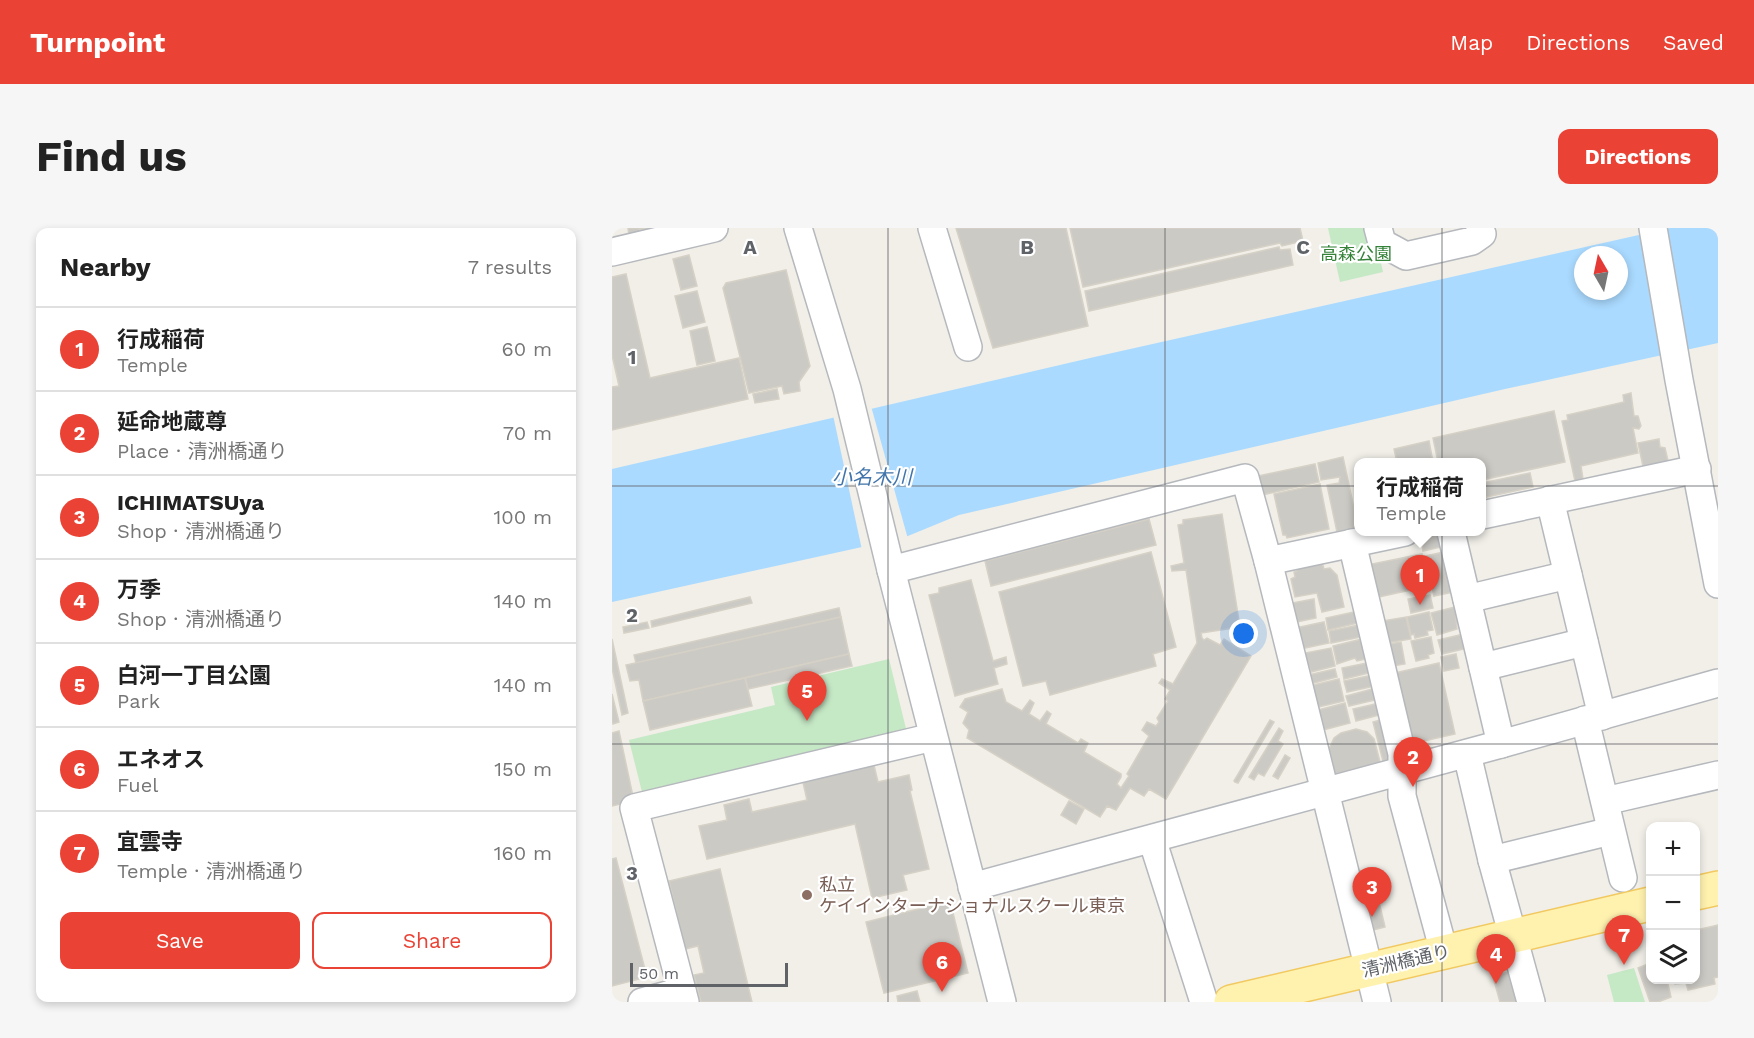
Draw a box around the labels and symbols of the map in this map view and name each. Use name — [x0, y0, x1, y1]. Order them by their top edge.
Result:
text: A — [743, 235, 757, 259]
text: B — [1020, 235, 1034, 259]
text: C — [1296, 235, 1310, 259]
park label: 高森公園 — [1320, 243, 1392, 264]
north arrow — [1574, 246, 1628, 300]
text: 1 — [628, 345, 636, 369]
water label: 小名木川 — [832, 465, 914, 489]
pin: 1 — [1400, 556, 1440, 605]
text: 2 — [626, 603, 638, 627]
your location — [1229, 619, 1258, 648]
pin: 5 — [788, 672, 826, 721]
pin: 2 — [1394, 738, 1432, 787]
text: 3 — [626, 861, 638, 885]
pin: 3 — [1352, 868, 1392, 917]
place label: 私立 ケイインターナショナルスクール東京 — [819, 874, 1125, 916]
marker: 私立 ケイインターナショナルスクール東京 — [800, 888, 814, 902]
pin: 7 — [1604, 916, 1644, 965]
pin: 4 — [1476, 934, 1516, 984]
street label: 清洲橋通り — [1360, 940, 1452, 981]
pin: 6 — [922, 942, 962, 992]
scale bar — [630, 960, 788, 988]

